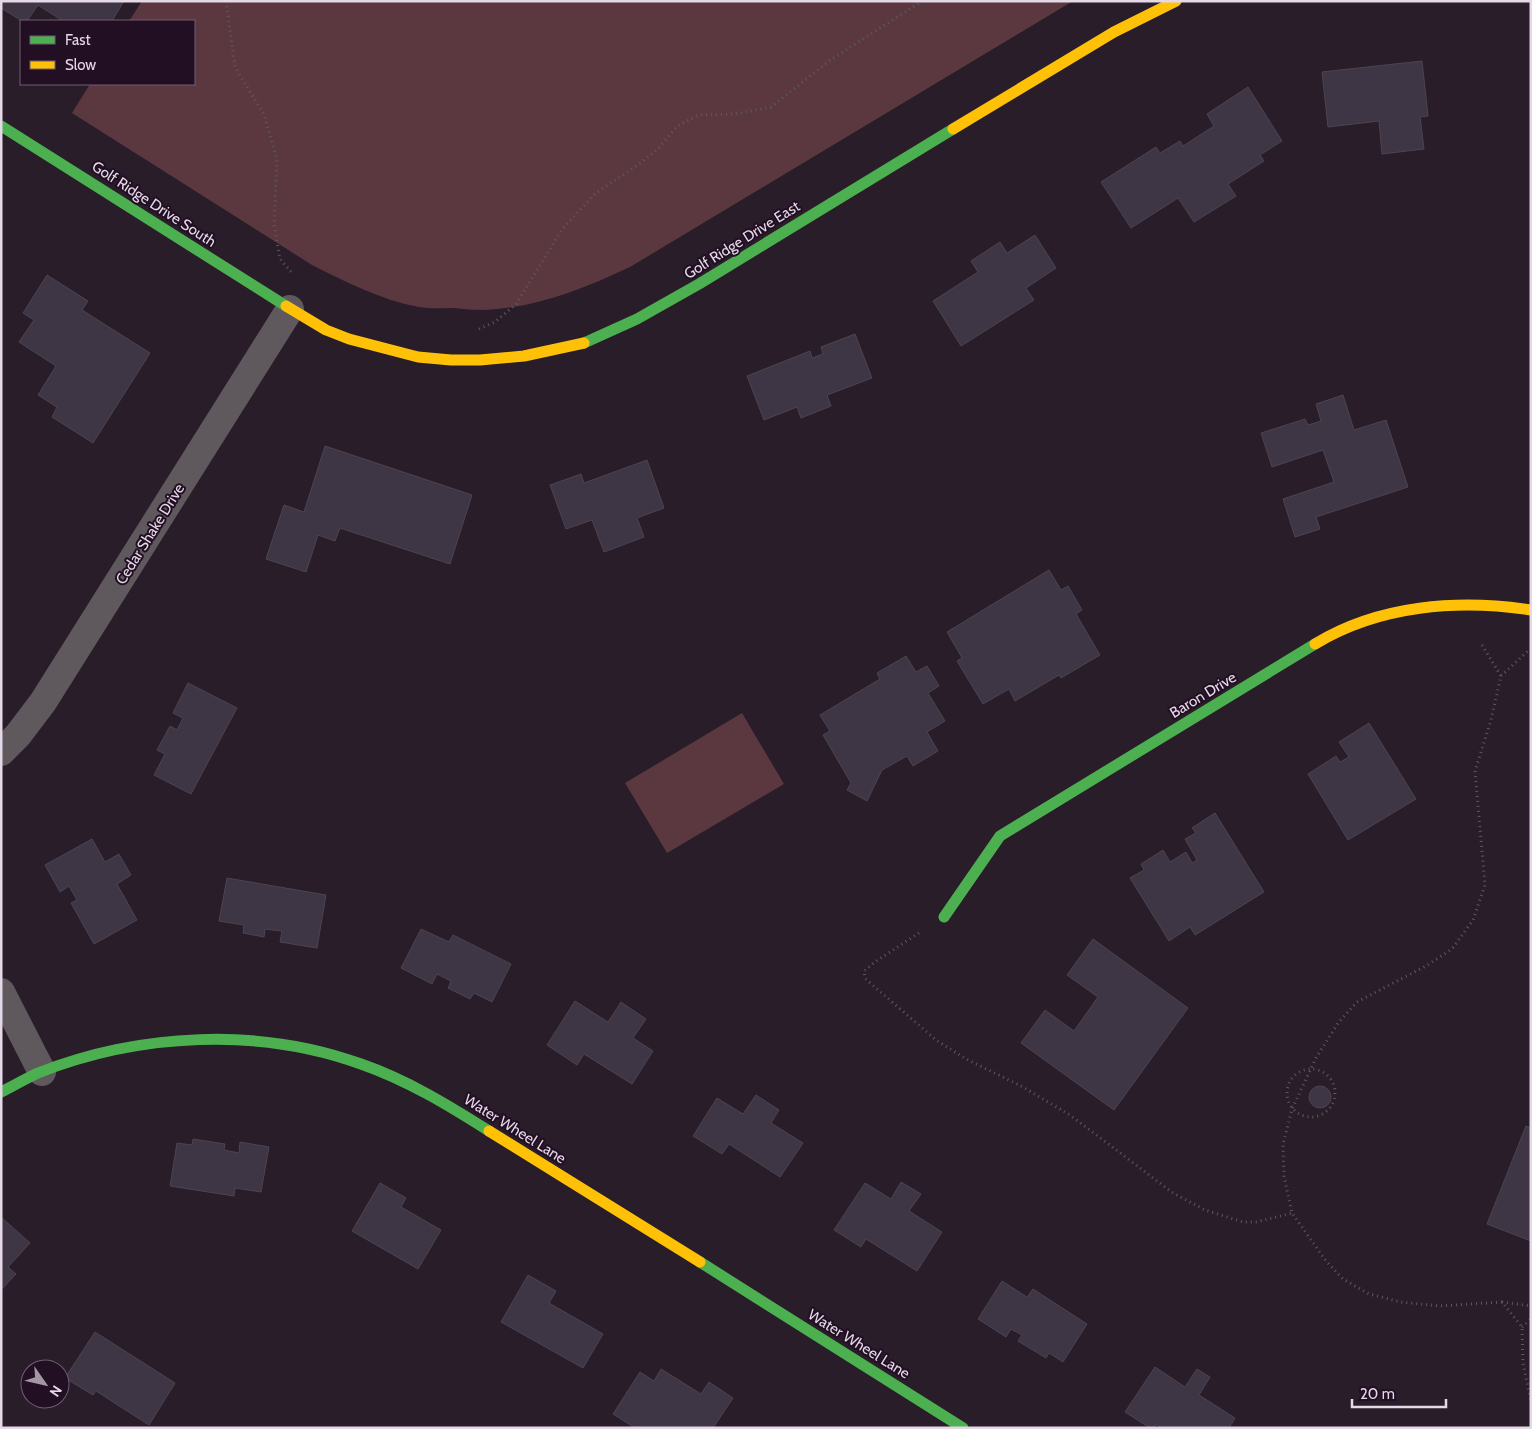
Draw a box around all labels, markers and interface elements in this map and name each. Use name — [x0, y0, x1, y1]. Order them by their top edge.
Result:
legend — [20, 20, 195, 85]
text: Fast — [65, 31, 90, 49]
text: Slow — [65, 56, 96, 74]
street label: Golf Ridge Drive South — [89, 157, 219, 251]
street label: Golf Ridge Drive East — [681, 197, 803, 283]
street label: Cedar Shake Drive — [112, 480, 188, 588]
street label: Baron Drive — [1166, 668, 1240, 722]
street label: Water Wheel Lane — [461, 1090, 570, 1168]
street label: Water Wheel Lane — [805, 1305, 914, 1383]
north arrow — [20, 1359, 70, 1409]
scale bar — [1352, 1376, 1446, 1408]
text: N — [46, 1382, 66, 1400]
text: 20 m — [1360, 1385, 1395, 1403]

